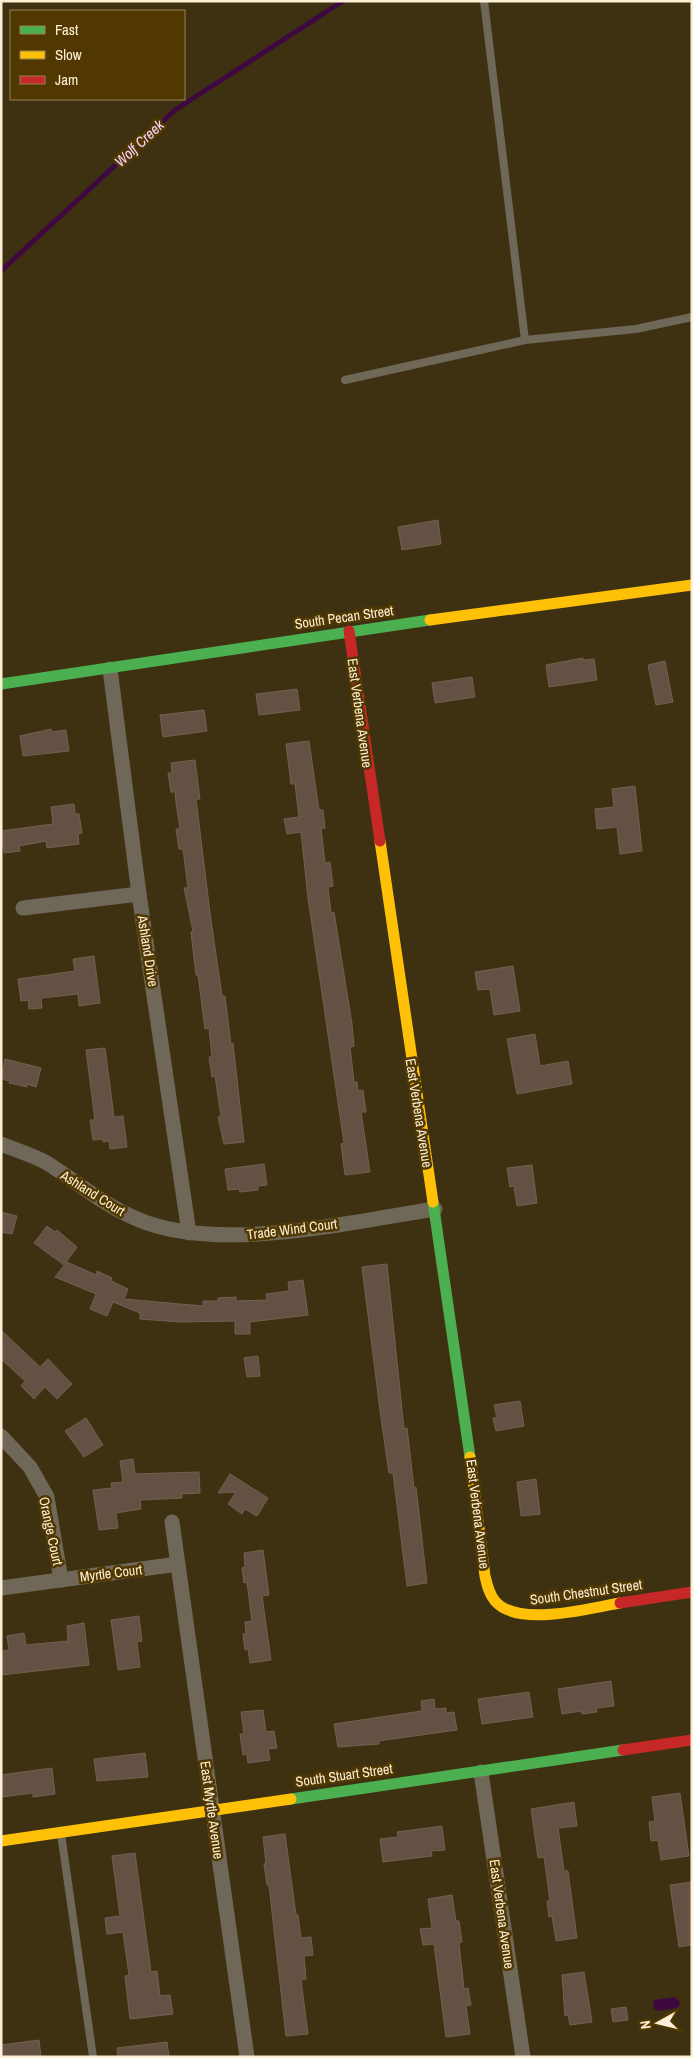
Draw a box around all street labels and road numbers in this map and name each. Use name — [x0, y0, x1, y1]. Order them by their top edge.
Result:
street label: South Pecan Street — [293, 601, 395, 633]
street label: East Verbena Avenue — [343, 657, 377, 769]
street label: Ashland Drive — [133, 913, 163, 988]
street label: East Verbena Avenue — [401, 1057, 437, 1169]
street label: Ashland Court — [57, 1166, 129, 1220]
street label: Trade Wind Court — [246, 1215, 338, 1243]
street label: East Verbena Avenue — [462, 1458, 494, 1570]
street label: Orange Court — [35, 1495, 67, 1567]
street label: Myrtle Court — [79, 1560, 143, 1586]
street label: South Chestnut Street — [529, 1575, 643, 1609]
street label: South Stuart Street — [294, 1759, 394, 1791]
street label: East Myrtle Avenue — [196, 1760, 228, 1860]
street label: East Verbena Avenue — [485, 1858, 519, 1970]

